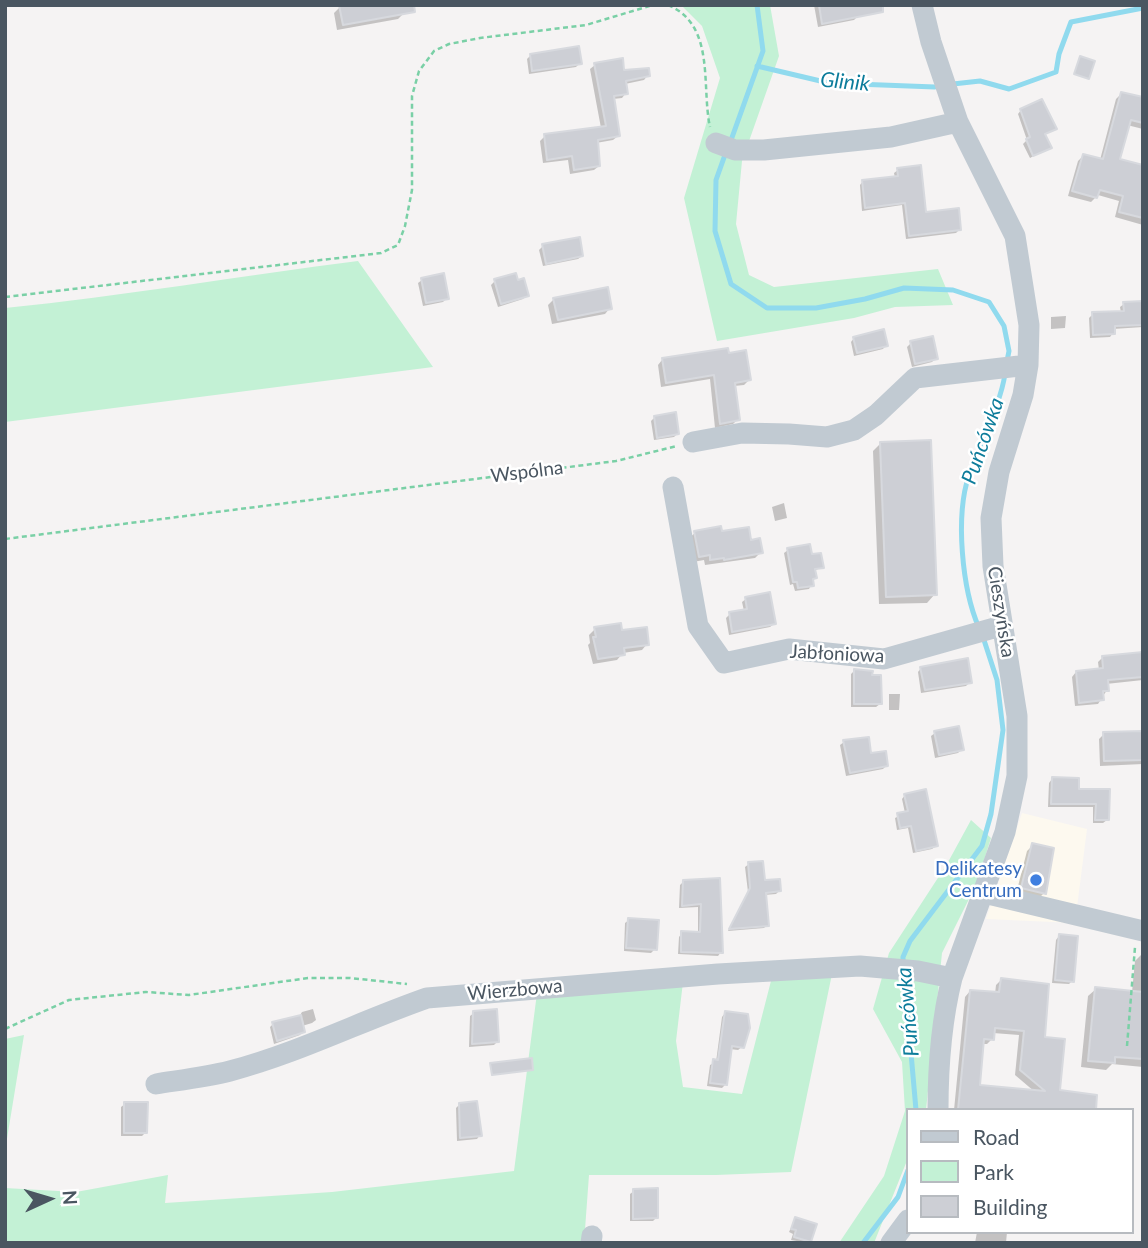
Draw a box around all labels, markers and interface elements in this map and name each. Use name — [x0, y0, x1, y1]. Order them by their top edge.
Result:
water label: Glinik — [819, 67, 871, 97]
water label: Puńcówka — [957, 395, 1009, 487]
street label: Wspólna — [489, 456, 565, 488]
street label: Cieszyńska — [983, 565, 1019, 659]
street label: Jabłoniowa — [789, 640, 885, 668]
place label: Delikatesy Centrum — [935, 858, 1022, 902]
marker: Delikatesy Centrum — [1028, 872, 1044, 888]
water label: Puńcówka — [892, 966, 924, 1058]
street label: Wierzbowa — [467, 974, 563, 1006]
legend — [906, 1108, 1134, 1234]
text: Road — [973, 1124, 1020, 1149]
text: Park — [973, 1159, 1014, 1184]
north arrow — [14, 1164, 84, 1234]
text: N — [58, 1189, 82, 1206]
text: Building — [973, 1194, 1048, 1219]

